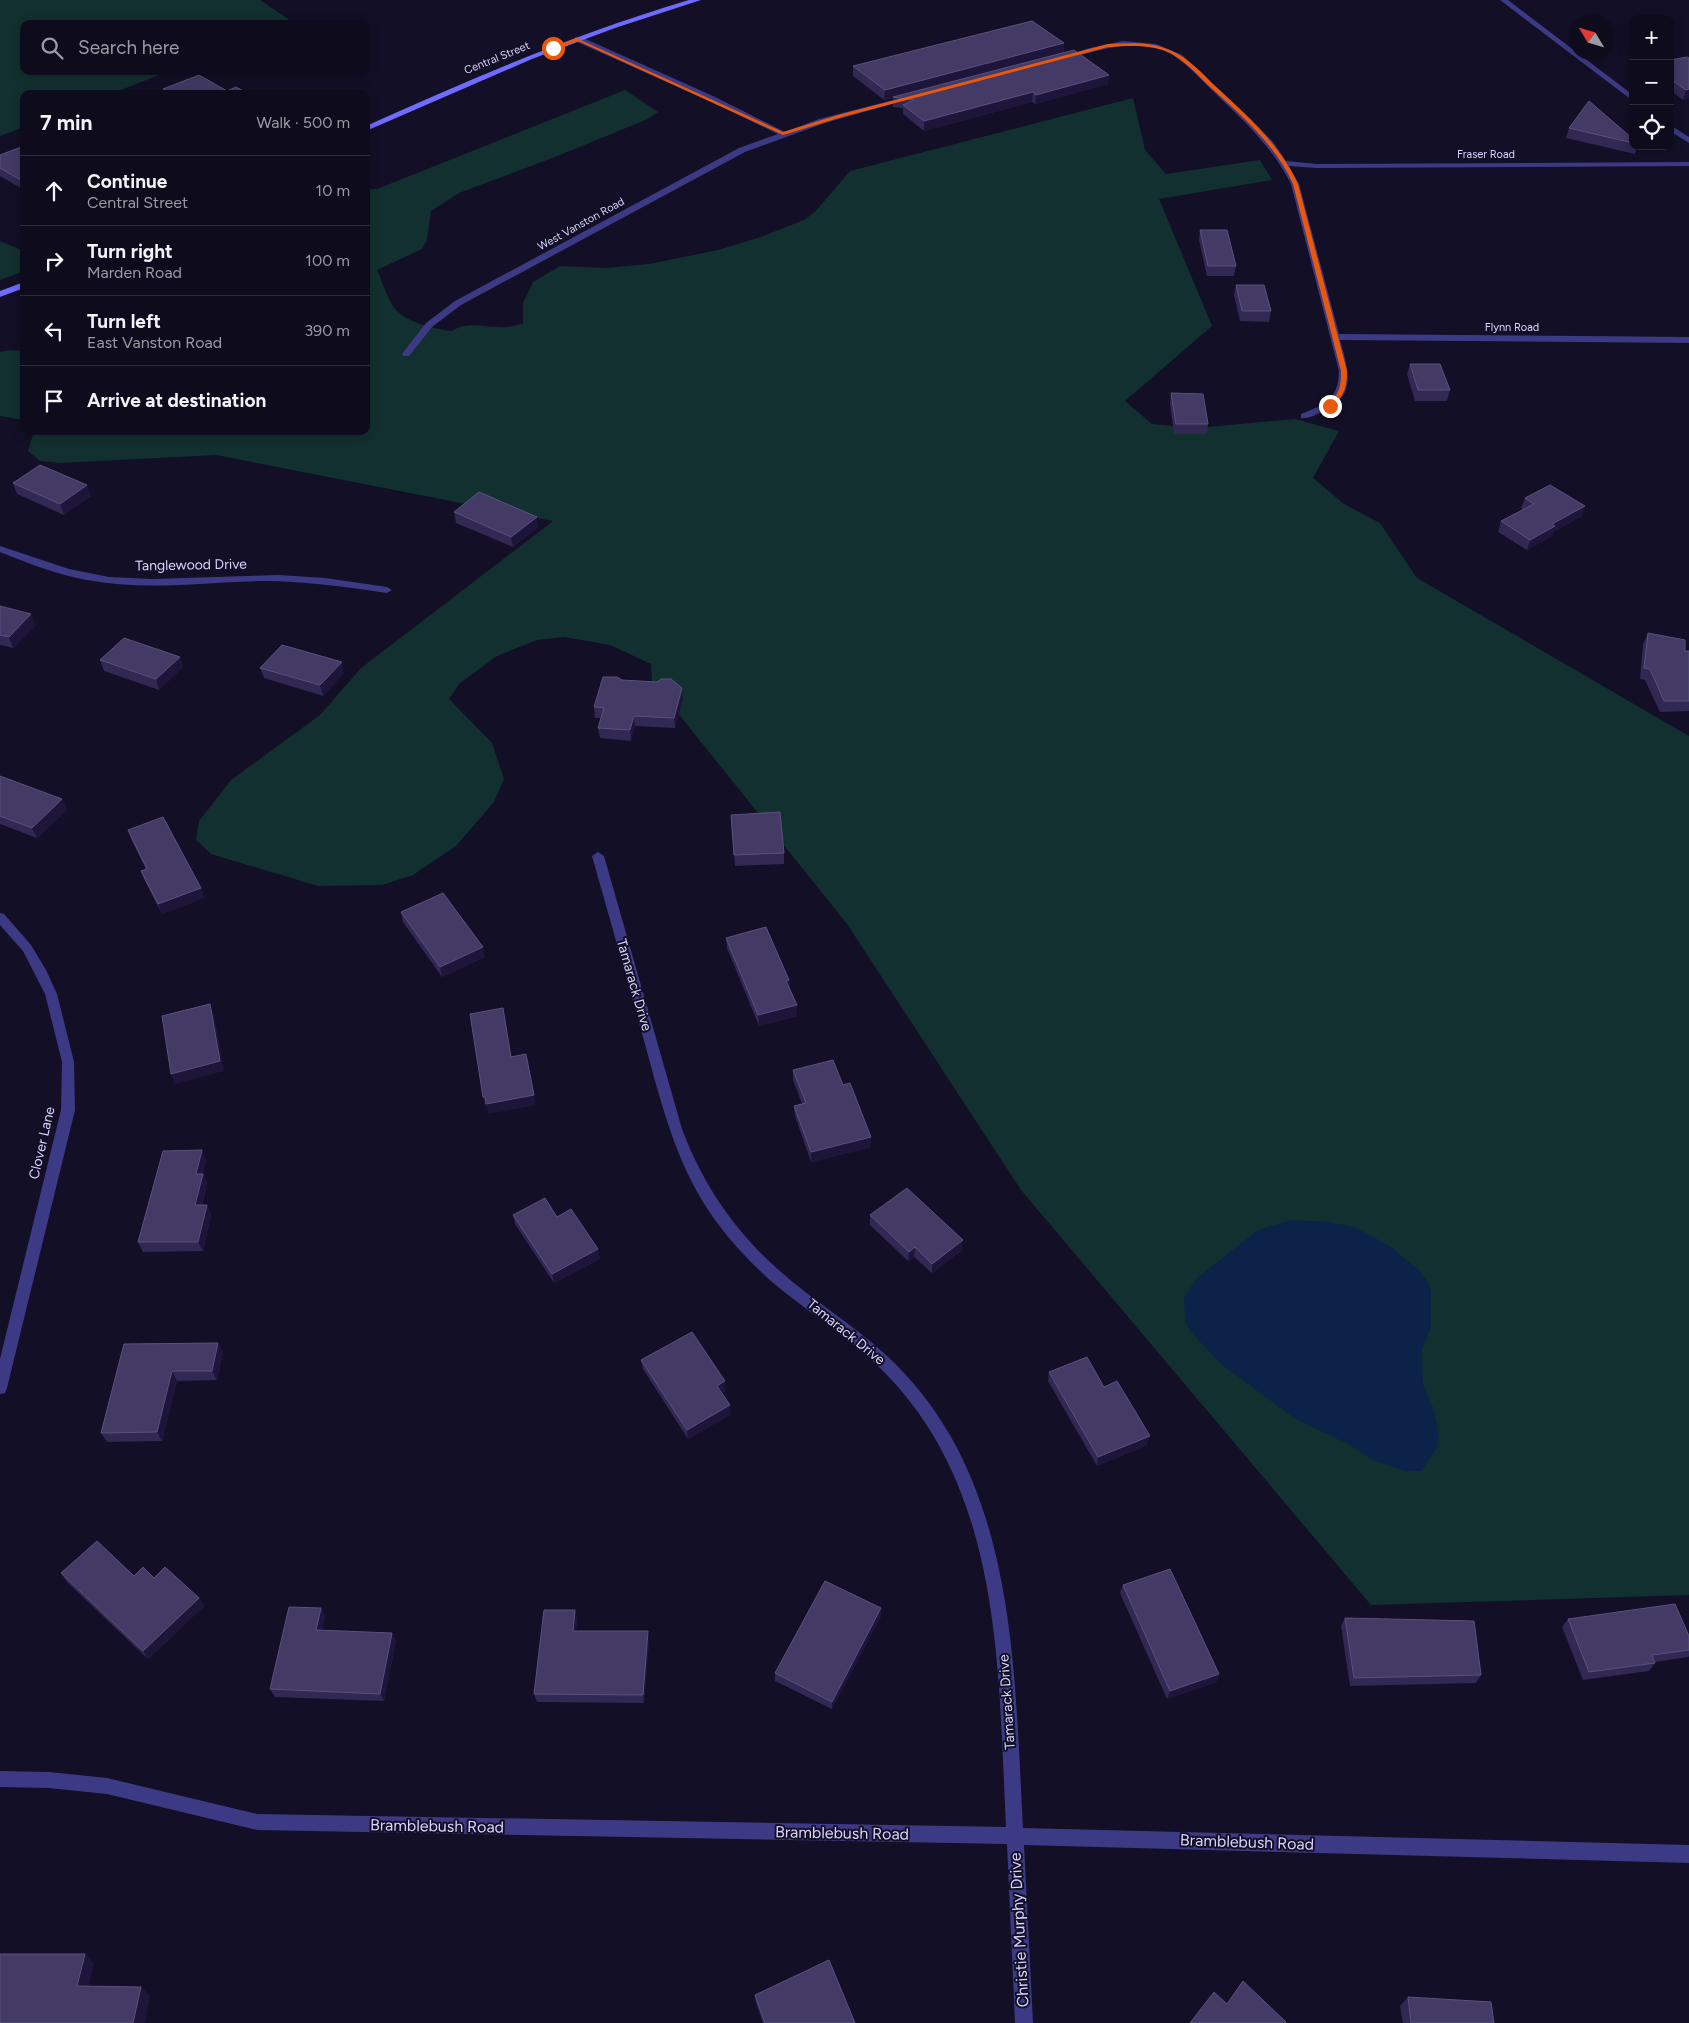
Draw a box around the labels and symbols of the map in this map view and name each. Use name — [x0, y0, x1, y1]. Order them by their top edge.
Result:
north arrow — [1569, 15, 1614, 60]
route start — [542, 37, 565, 60]
street label: Central Street — [462, 39, 532, 77]
street label: Fraser Road — [1457, 148, 1515, 161]
street label: West Vanston Road — [535, 195, 627, 253]
street label: Flynn Road — [1485, 321, 1539, 334]
route end — [1319, 395, 1342, 418]
street label: Tanglewood Drive — [135, 556, 247, 574]
street label: Tamarack Drive — [613, 937, 655, 1033]
street label: Clover Lane — [25, 1105, 59, 1181]
street label: Tamarack Drive — [804, 1295, 889, 1369]
street label: Tamarack Drive — [995, 1654, 1019, 1750]
street label: Bramblebush Road — [370, 1815, 504, 1837]
street label: Bramblebush Road — [775, 1822, 909, 1844]
street label: Bramblebush Road — [1180, 1830, 1314, 1854]
street label: Christie Murphy Drive — [1005, 1852, 1033, 2008]

